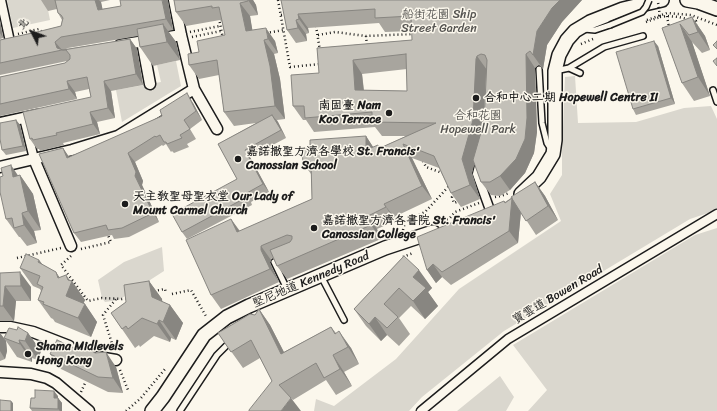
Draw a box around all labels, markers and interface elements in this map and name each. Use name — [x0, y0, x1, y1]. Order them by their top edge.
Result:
park label: 船街花園 Ship Street Garden — [401, 8, 477, 36]
north arrow — [12, 12, 52, 52]
text: 北 — [12, 13, 33, 34]
place label: 合和中心二期 Hopewell Centre II — [484, 91, 658, 105]
marker: 合和中心二期 Hopewell Centre II — [471, 93, 481, 103]
place label: 南固臺 Nam Koo Terrace — [318, 99, 381, 127]
marker: 南固臺 Nam Koo Terrace — [384, 108, 394, 118]
park label: 合和花園 Hopewell Park — [440, 109, 516, 137]
place label: 嘉諾撒聖方濟各學校 St. Francis' Canossian School — [246, 145, 420, 173]
marker: 嘉諾撒聖方濟各學校 St. Francis' Canossian School — [233, 154, 243, 164]
place label: 天主教聖母聖衣堂 Our Lady of Mount Carmel Church — [133, 190, 293, 218]
marker: 天主教聖母聖衣堂 Our Lady of Mount Carmel Church — [120, 199, 130, 209]
place label: 嘉諾撒聖方濟各書院 St. Francis' Canossian College — [322, 214, 496, 242]
marker: 嘉諾撒聖方濟各書院 St. Francis' Canossian College — [309, 223, 319, 233]
street label: 堅尼地道 Kennedy Road — [251, 249, 371, 311]
street label: 寶雲道 Bowen Road — [510, 262, 606, 328]
place label: Shama Midlevels Hong Kong — [36, 340, 124, 368]
marker: Shama Midlevels Hong Kong — [23, 349, 33, 359]

